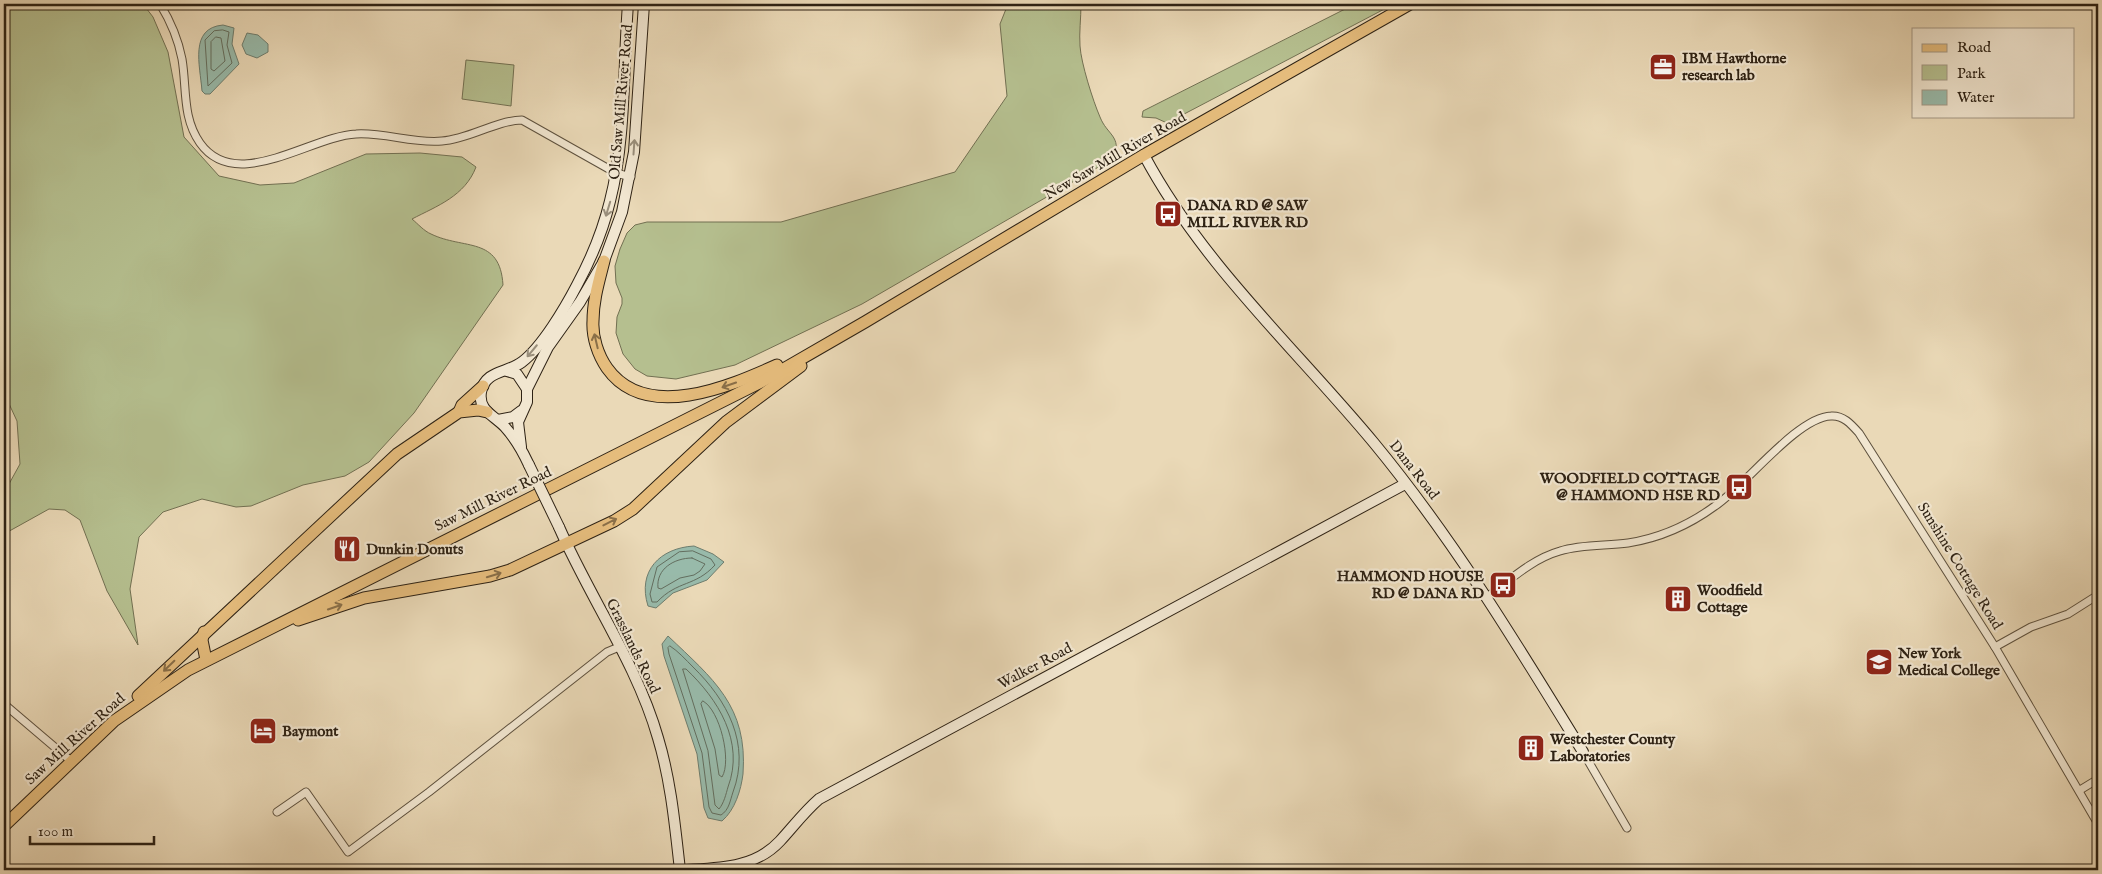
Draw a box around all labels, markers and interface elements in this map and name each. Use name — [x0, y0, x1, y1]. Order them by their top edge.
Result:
street label: Old Saw Mill River Road — [605, 23, 637, 180]
legend — [1912, 28, 2074, 118]
text: Road — [1957, 38, 1992, 57]
place label: IBM Hawthorne research lab — [1682, 49, 1786, 85]
office icon: IBM Hawthorne research lab — [1648, 52, 1678, 82]
text: Park — [1957, 64, 1987, 83]
text: Water — [1957, 88, 1995, 107]
street label: New Saw Mill River Road — [1041, 107, 1190, 204]
one-way arrow — [630, 139, 639, 155]
place label: DANA RD @ SAW MILL RIVER RD — [1187, 196, 1309, 232]
bus stop icon: DANA RD @ SAW MILL RIVER RD — [1153, 199, 1183, 229]
one-way arrow — [602, 200, 612, 216]
one-way arrow — [591, 333, 600, 349]
one-way arrow — [527, 345, 538, 358]
one-way arrow — [722, 381, 737, 390]
street label: Dana Road — [1385, 436, 1444, 504]
street label: Saw Mill River Road — [431, 462, 556, 536]
place label: WOODFIELD COTTAGE @ HAMMOND HSE RD — [1539, 469, 1721, 505]
bus stop icon: WOODFIELD COTTAGE @ HAMMOND HSE RD — [1724, 472, 1754, 502]
street label: Sunshine Cottage Road — [1913, 499, 2007, 634]
one-way arrow — [602, 517, 617, 526]
restaurant icon: Dunkin Donuts — [332, 534, 362, 564]
place label: Dunkin Donuts — [366, 540, 464, 559]
place label: HAMMOND HOUSE RD @ DANA RD — [1337, 567, 1485, 603]
one-way arrow — [485, 570, 501, 580]
bus stop icon: HAMMOND HOUSE RD @ DANA RD — [1488, 570, 1518, 600]
place label: Woodfield Cottage — [1696, 581, 1763, 617]
building icon: Woodfield Cottage — [1663, 584, 1693, 614]
street label: Grasslands Road — [602, 595, 665, 698]
one-way arrow — [326, 602, 342, 611]
street label: Walker Road — [995, 638, 1076, 694]
place label: New York Medical College — [1897, 644, 2000, 680]
school or university icon: New York Medical College — [1864, 647, 1894, 677]
one-way arrow — [163, 660, 175, 672]
street label: Saw Mill River Road — [21, 688, 130, 789]
hotel icon: Baymont — [248, 716, 278, 746]
place label: Baymont — [282, 722, 339, 741]
place label: Westchester County Laboratories — [1549, 730, 1676, 766]
building icon: Westchester County Laboratories — [1516, 733, 1546, 763]
scale bar — [30, 814, 154, 846]
text: 100 m — [38, 822, 74, 841]

